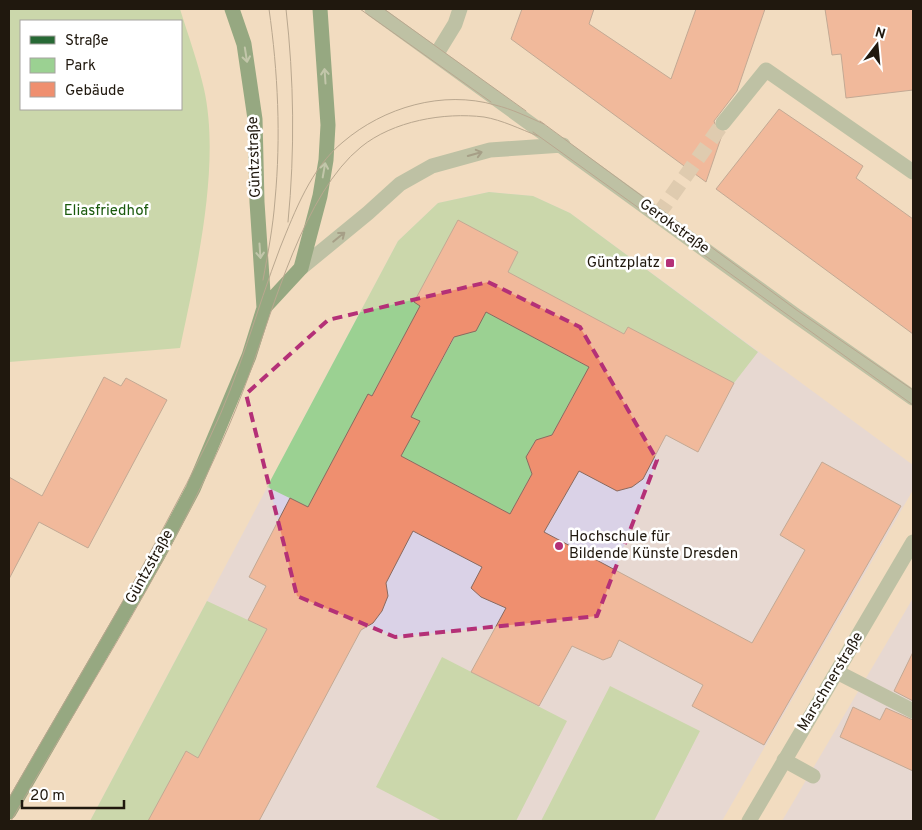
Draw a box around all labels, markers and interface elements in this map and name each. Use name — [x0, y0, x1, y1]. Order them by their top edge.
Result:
legend — [20, 20, 182, 110]
north arrow — [852, 20, 902, 70]
text: N — [873, 24, 887, 44]
text: Straße — [65, 32, 109, 51]
one-way arrow — [241, 47, 251, 63]
text: Park — [65, 57, 96, 76]
one-way arrow — [321, 68, 330, 84]
text: Gebäude — [65, 82, 125, 101]
street label: Güntzstraße — [244, 116, 266, 198]
one-way arrow — [467, 149, 483, 159]
one-way arrow — [320, 162, 330, 178]
street label: Gerokstraße — [635, 195, 713, 259]
park label: Eliasfriedhof — [64, 202, 148, 221]
one-way arrow — [332, 232, 345, 243]
one-way arrow — [256, 243, 265, 259]
place label: Güntzplatz — [587, 254, 660, 273]
marker: Güntzplatz — [664, 257, 676, 269]
street label: Güntzstraße — [122, 527, 178, 607]
place label: Hochschule für Bildende Künste Dresden — [569, 528, 738, 564]
marker: Hochschule für Bildende Künste Dresden — [553, 540, 565, 552]
street label: Marschnerstraße — [794, 629, 868, 735]
scale bar — [22, 778, 125, 810]
text: 20 m — [30, 787, 65, 806]

